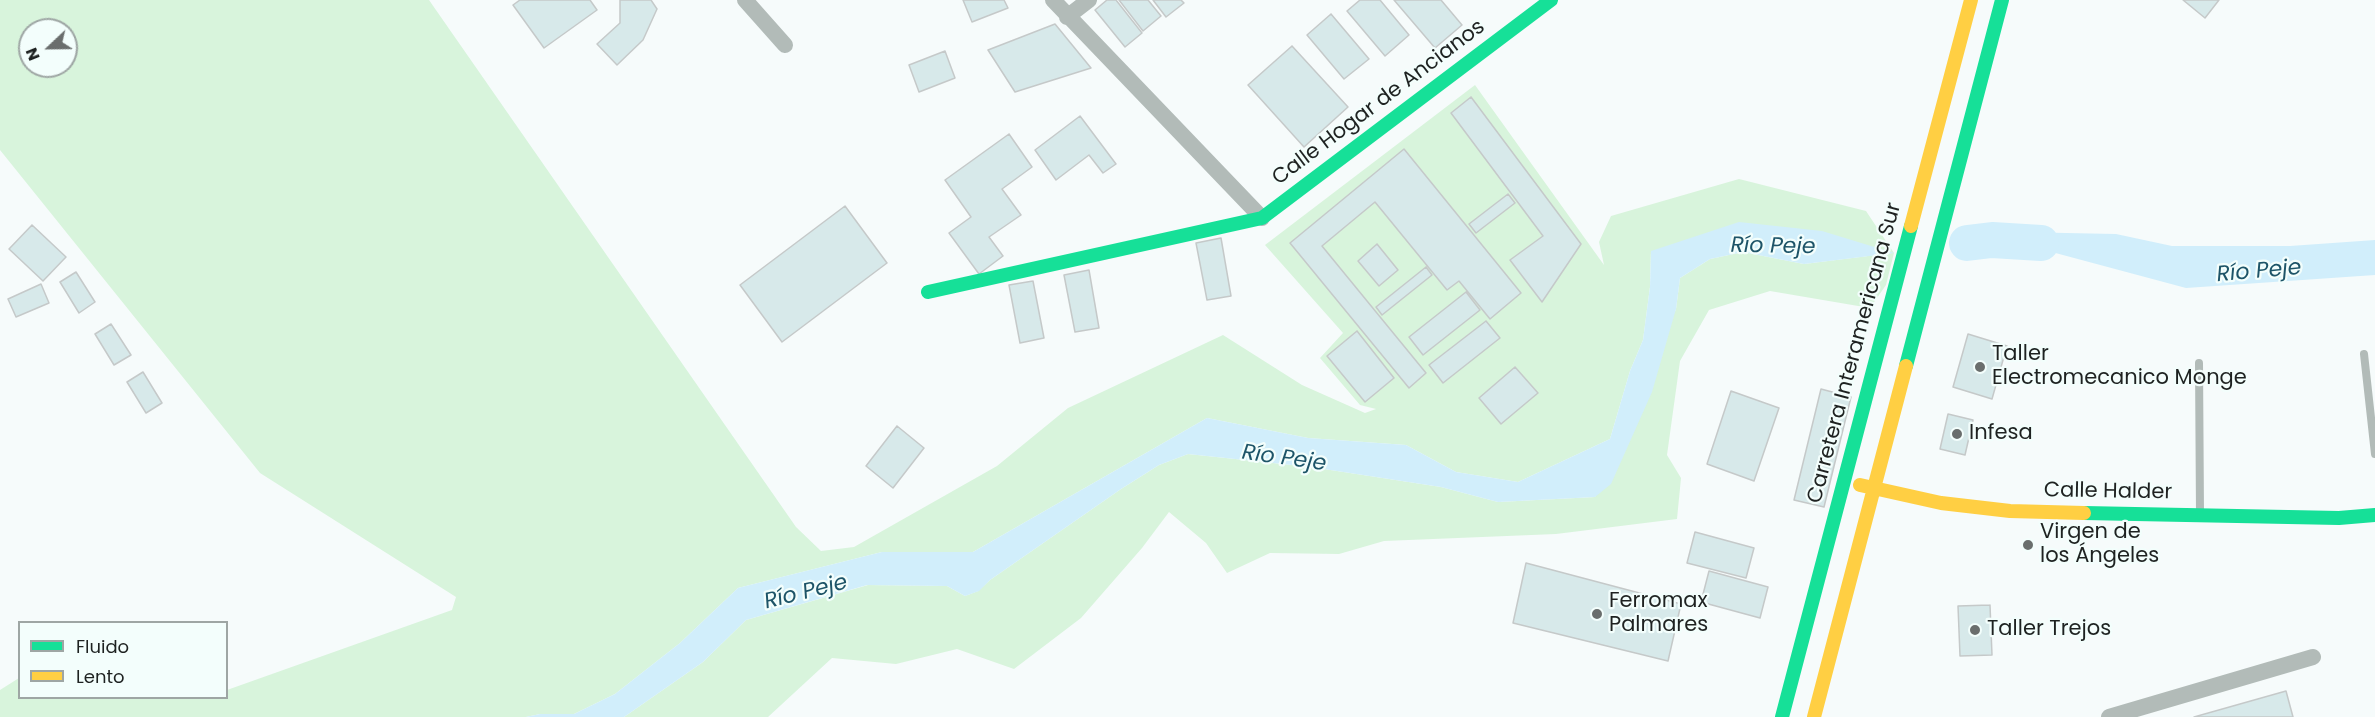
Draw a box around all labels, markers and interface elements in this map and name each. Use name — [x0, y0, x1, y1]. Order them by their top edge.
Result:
street label: Calle Hogar de Ancianos — [1268, 15, 1490, 191]
north arrow — [18, 18, 78, 78]
text: N — [20, 44, 46, 64]
street label: Carretera Interamericana Sur — [1803, 200, 1907, 506]
water label: Río Peje — [1730, 233, 1816, 261]
water label: Río Peje — [2216, 255, 2302, 289]
place label: Taller Electromecanico Monge — [1992, 342, 2247, 392]
marker: Taller Electromecanico Monge — [1973, 360, 1987, 374]
place label: Infesa — [1969, 421, 2033, 447]
marker: Infesa — [1950, 427, 1964, 441]
water label: Río Peje — [1240, 440, 1328, 478]
street label: Calle Halder — [2044, 478, 2172, 506]
place label: Virgen de los Ángeles — [2040, 520, 2159, 570]
marker: Virgen de los Ángeles — [2021, 538, 2035, 552]
water label: Río Peje — [762, 570, 850, 616]
place label: Ferromax Palmares — [1609, 589, 1708, 639]
marker: Ferromax Palmares — [1590, 607, 1604, 621]
place label: Taller Trejos — [1987, 617, 2111, 643]
legend — [18, 621, 228, 699]
marker: Taller Trejos — [1968, 623, 1982, 637]
text: Fluido — [76, 634, 129, 659]
text: Lento — [76, 664, 125, 689]

